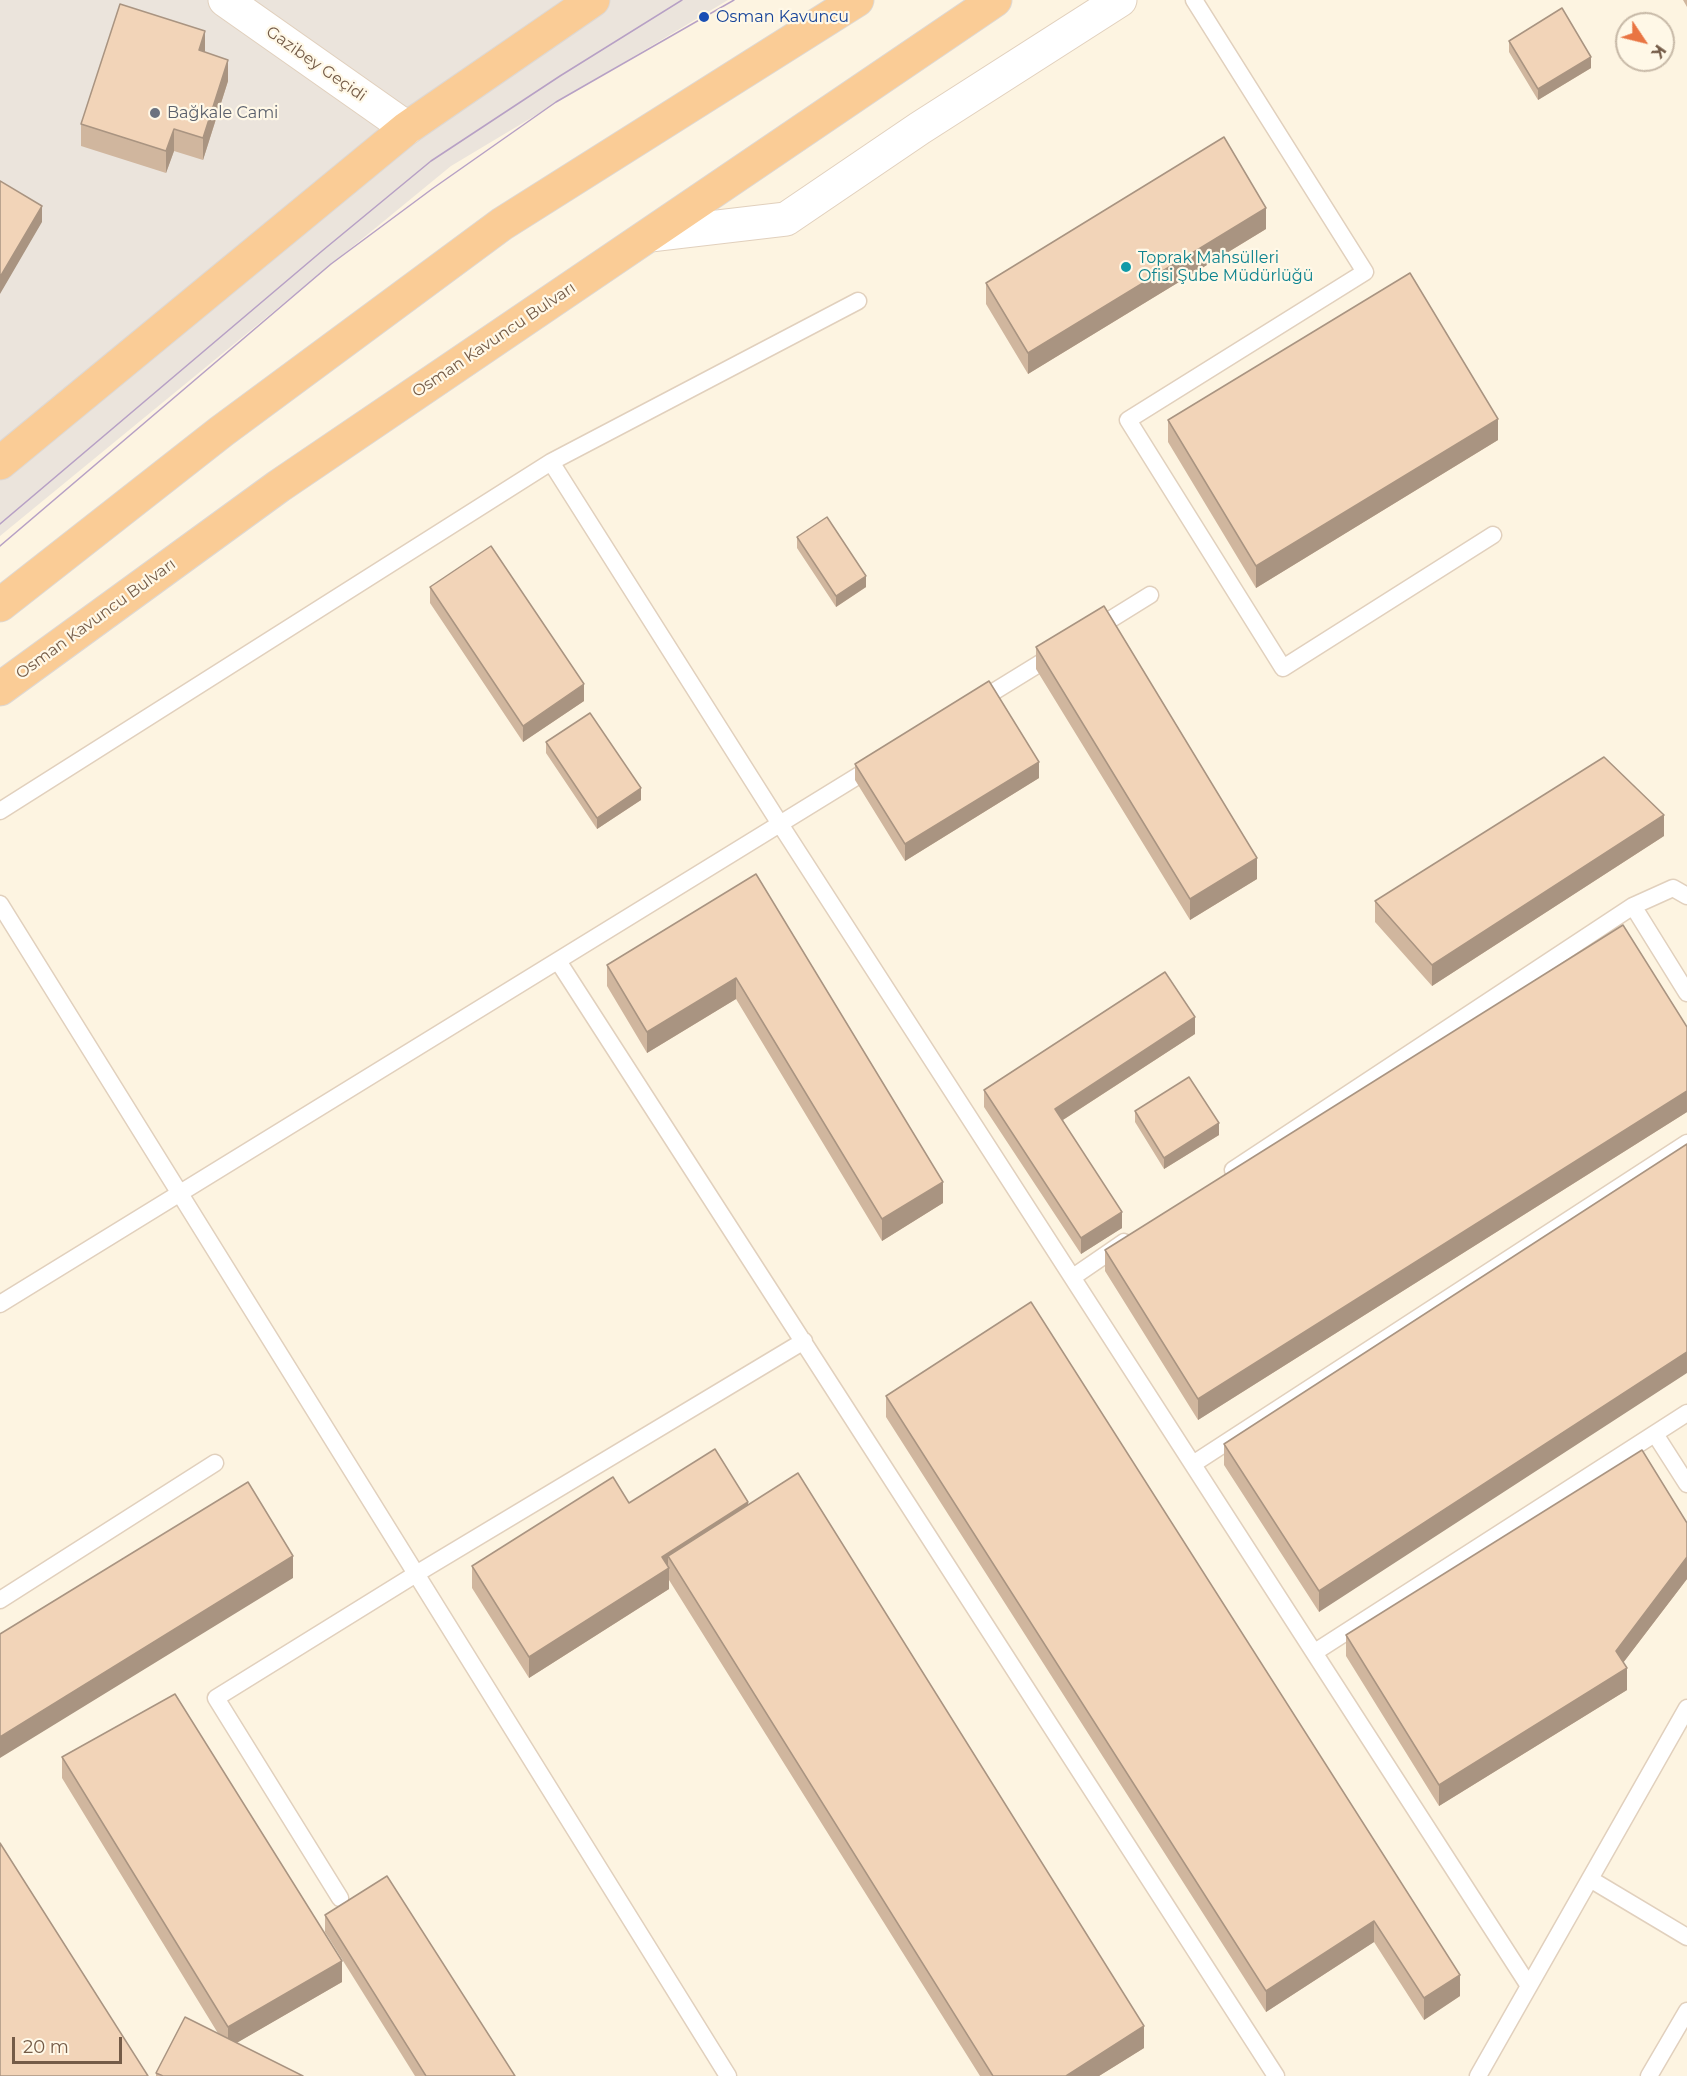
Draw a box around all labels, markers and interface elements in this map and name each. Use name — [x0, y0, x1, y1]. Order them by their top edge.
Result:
place label: Osman Kavuncu — [716, 7, 849, 27]
marker: Osman Kavuncu — [697, 10, 711, 24]
north arrow — [1615, 12, 1675, 72]
street label: Gazibey Geçidi — [262, 22, 370, 106]
text: K — [1647, 41, 1670, 62]
place label: Bağkale Cami — [167, 103, 278, 123]
marker: Bağkale Cami — [148, 106, 162, 120]
place label: Toprak Mahsülleri Ofisi Şube Müdürlüğü — [1138, 248, 1314, 286]
marker: Toprak Mahsülleri Ofisi Şube Müdürlüğü — [1119, 260, 1133, 274]
street label: Osman Kavuncu Bulvarı — [409, 278, 579, 402]
street label: Osman Kavuncu Bulvarı — [12, 555, 180, 683]
scale bar — [15, 2025, 124, 2063]
text: 20 m — [23, 2036, 69, 2058]

